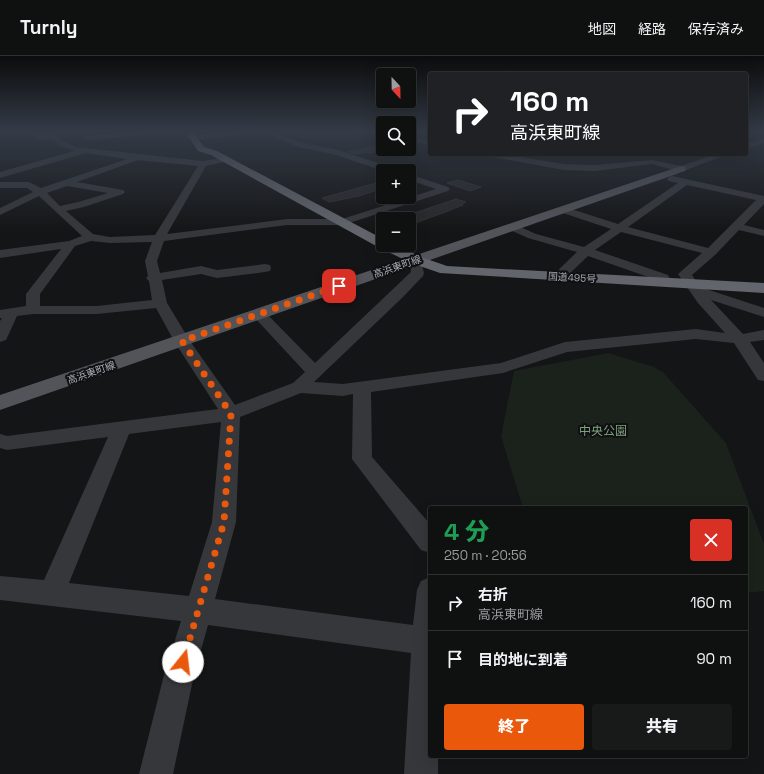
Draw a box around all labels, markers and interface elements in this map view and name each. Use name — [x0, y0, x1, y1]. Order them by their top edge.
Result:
text: Turnly — [20, 15, 78, 40]
text: 地図 — [588, 20, 616, 38]
text: 経路 — [638, 20, 666, 38]
text: 保存済み — [688, 20, 744, 38]
north arrow — [376, 68, 416, 108]
map controls — [376, 68, 416, 252]
text: 160 m — [510, 83, 589, 119]
icon: right — [444, 88, 496, 140]
button: search — [376, 116, 416, 156]
text: 高浜東町線 — [510, 121, 600, 144]
button: + — [376, 164, 416, 204]
button: − — [376, 212, 416, 252]
street label: 高浜東町線 — [371, 252, 423, 281]
pin — [322, 269, 356, 303]
street label: 国道495号 — [547, 270, 596, 285]
icon: arrive — [328, 275, 350, 297]
street label: 高浜東町線 — [65, 358, 117, 387]
park label: 中央公園 — [579, 423, 627, 439]
text: 4 分 — [444, 516, 489, 547]
button: close — [690, 519, 732, 561]
text: 250 m · 20:56 — [444, 547, 527, 564]
text: 右折 — [478, 585, 508, 604]
icon: right — [444, 592, 466, 614]
text: 160 m — [690, 593, 732, 612]
text: 高浜東町線 — [478, 606, 543, 623]
position arrow — [162, 641, 204, 683]
icon: arrive — [444, 648, 466, 670]
text: 90 m — [696, 649, 732, 668]
text: 目的地に到着 — [478, 650, 568, 669]
button: 終了 — [444, 704, 584, 750]
button: 共有 — [592, 704, 732, 750]

